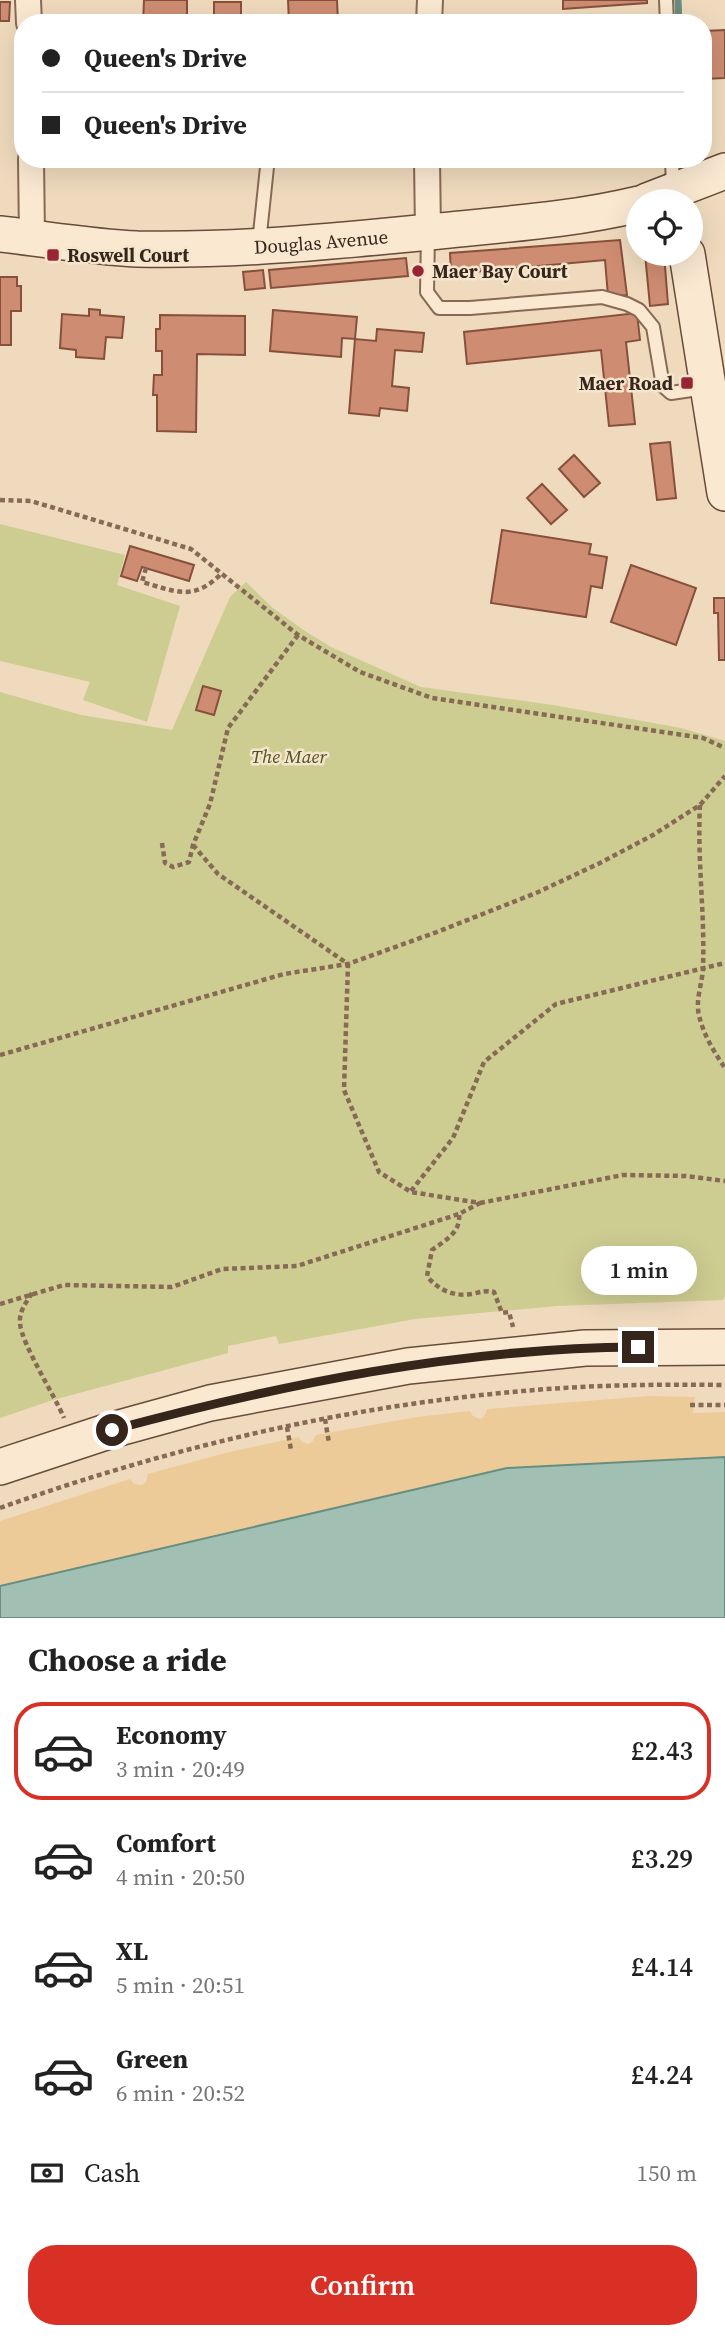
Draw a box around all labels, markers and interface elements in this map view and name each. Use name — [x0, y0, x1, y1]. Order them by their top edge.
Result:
text: Queen's Drive — [84, 40, 247, 76]
text: Queen's Drive — [84, 107, 247, 143]
map controls — [626, 189, 703, 266]
button: locate — [626, 189, 703, 266]
street label: Douglas Avenue — [253, 223, 389, 260]
place label: Roswell Court — [67, 242, 189, 268]
marker: Roswell Court — [45, 247, 61, 263]
place label: Maer Bay Court — [432, 258, 568, 284]
marker: Maer Bay Court — [410, 263, 426, 279]
place label: Maer Road — [579, 370, 673, 396]
marker: Maer Road — [679, 375, 695, 391]
park label: The Maer — [251, 743, 328, 769]
callout: 1 min — [580, 1246, 696, 1294]
text: 1 min — [609, 1254, 669, 1286]
route end — [622, 1331, 654, 1363]
route start — [96, 1414, 128, 1446]
text: Choose a ride — [28, 1638, 227, 1682]
text: Economy — [116, 1717, 227, 1753]
icon: car — [32, 1720, 95, 1783]
text: £2.43 — [631, 1733, 693, 1769]
text: 3 min · 20:49 — [116, 1753, 245, 1785]
text: Comfort — [116, 1825, 216, 1861]
icon: car — [32, 1828, 95, 1891]
text: £3.29 — [631, 1841, 693, 1877]
text: 4 min · 20:50 — [116, 1861, 245, 1893]
text: XL — [116, 1933, 148, 1969]
icon: car — [32, 1936, 95, 1999]
text: £4.14 — [631, 1949, 693, 1985]
text: 5 min · 20:51 — [116, 1969, 245, 2001]
text: Green — [116, 2041, 188, 2077]
icon: car — [32, 2044, 95, 2107]
text: £4.24 — [631, 2057, 693, 2093]
text: 6 min · 20:52 — [116, 2077, 245, 2109]
icon: cash — [28, 2154, 66, 2192]
text: Cash — [84, 2155, 140, 2191]
text: 150 m — [636, 2157, 697, 2189]
button: Confirm — [28, 2245, 697, 2325]

